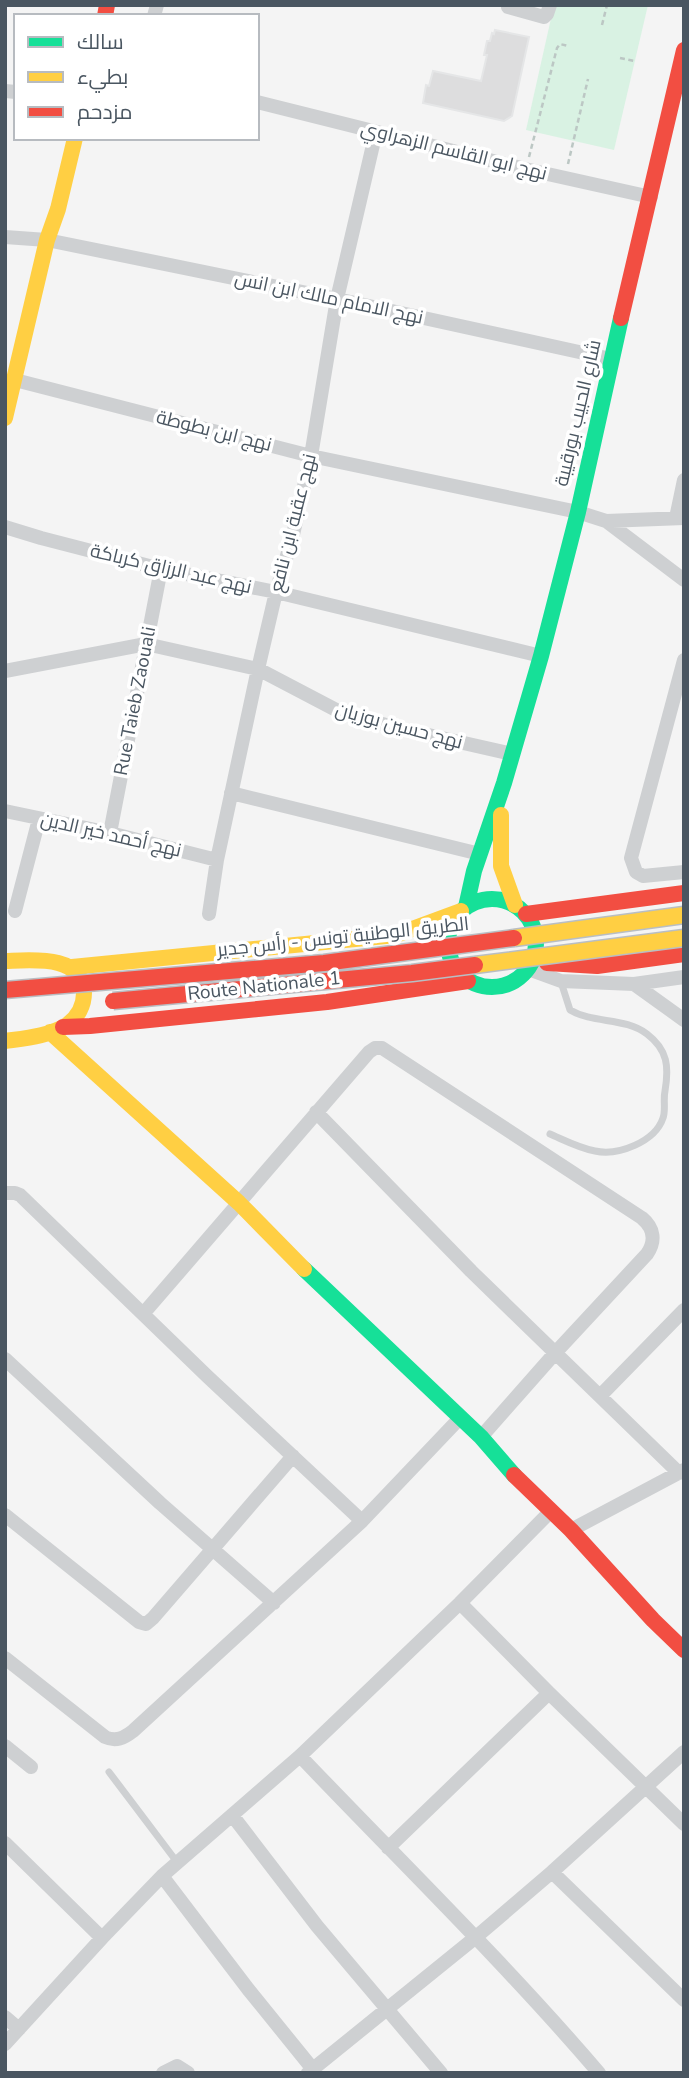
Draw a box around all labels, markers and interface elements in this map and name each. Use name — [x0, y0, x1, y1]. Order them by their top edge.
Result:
legend — [14, 14, 259, 140]
text: سالك — [77, 28, 124, 56]
text: بطيء — [77, 63, 128, 93]
text: مزدحم — [77, 98, 132, 126]
street label: نهج ابو القاسم الزهراوي — [358, 115, 550, 188]
street label: نهج الامام مالك ابن انس — [232, 265, 426, 331]
street label: شارع الحبيب بورقيبة — [548, 337, 608, 489]
street label: نهج ابن بطوطة — [154, 404, 274, 458]
street label: نهج عقبة ابن نافع — [263, 451, 323, 595]
street label: نهج عبد الرزاق كرباكة — [88, 538, 254, 600]
street label: Rue Taieb Zaouali — [108, 624, 162, 778]
street label: نهج حسين بوزيان — [332, 696, 466, 756]
street label: نهج أحمد خير الدين — [38, 806, 184, 864]
street label: الطريق الوطنية تونس - رأس جدير — [215, 911, 470, 963]
street label: Route Nationale 1 — [186, 965, 342, 1007]

